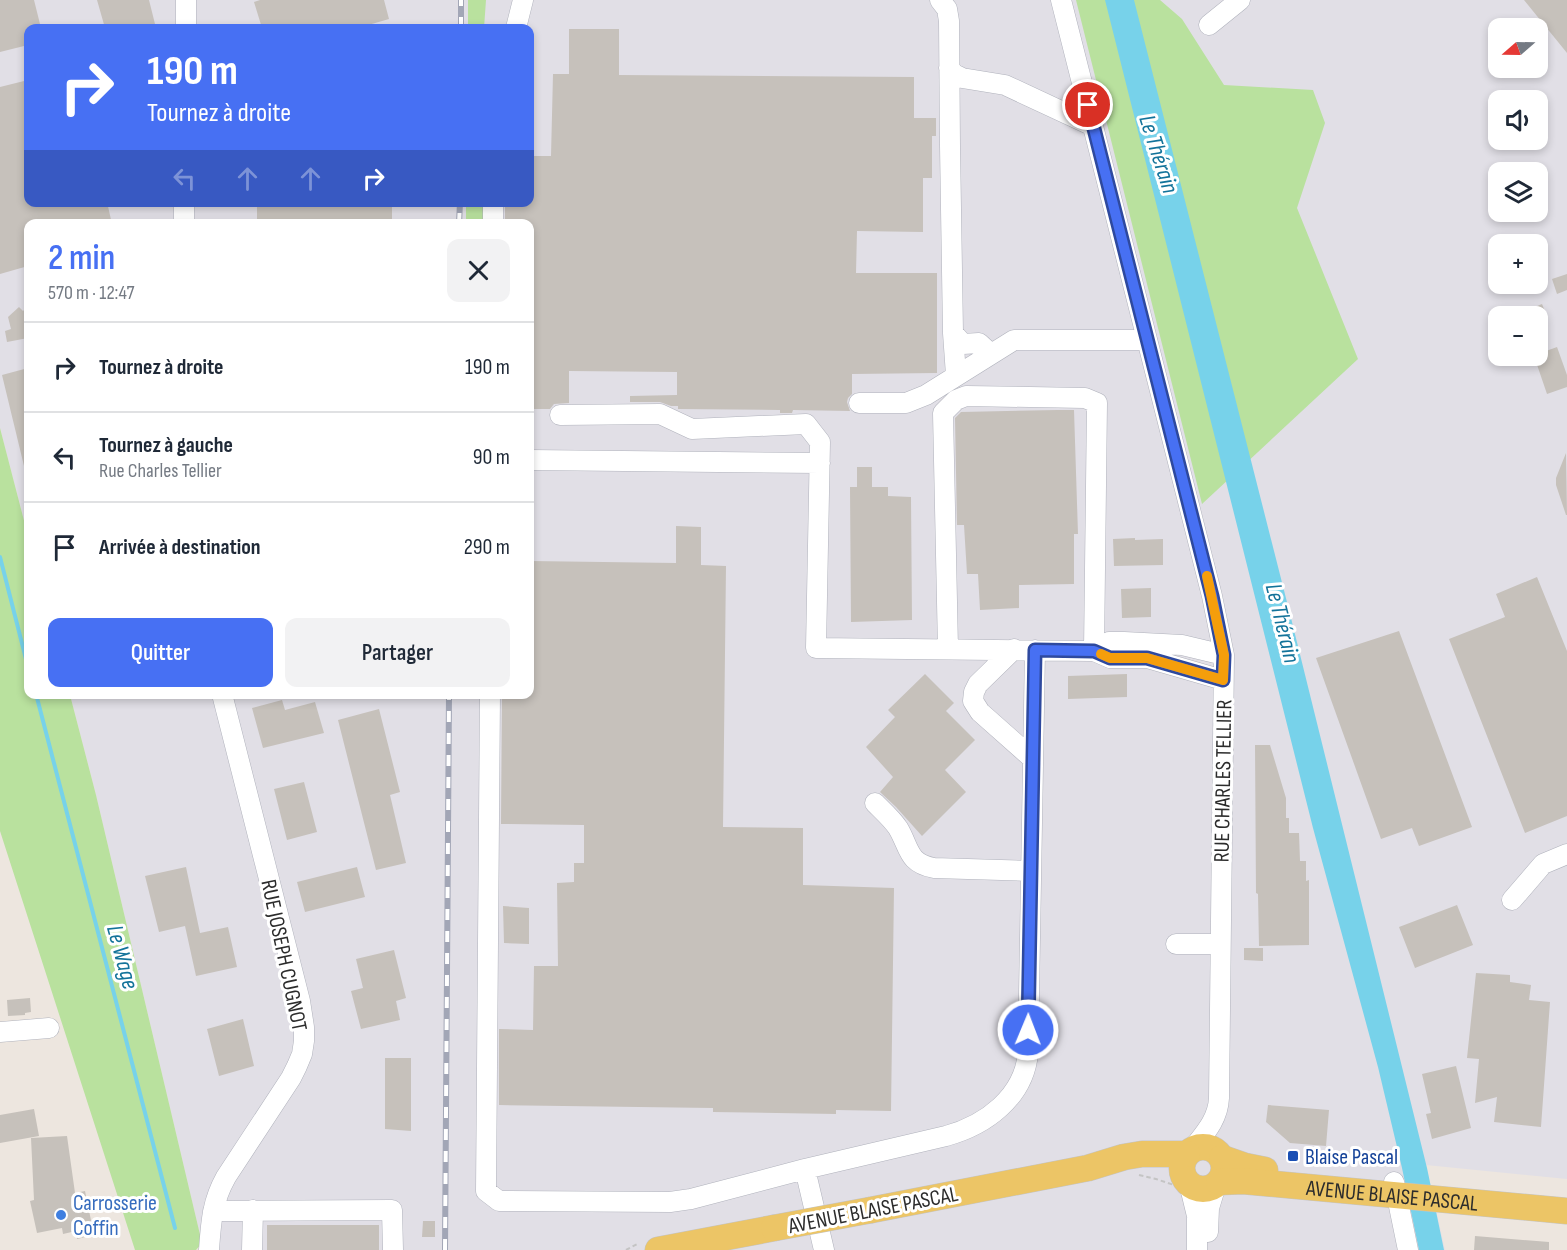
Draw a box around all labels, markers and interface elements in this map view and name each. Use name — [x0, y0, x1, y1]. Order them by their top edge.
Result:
north arrow — [1488, 18, 1548, 78]
map controls — [1488, 18, 1548, 366]
text: 190 m — [147, 46, 238, 97]
icon: right — [48, 48, 126, 126]
pin — [1062, 79, 1113, 130]
icon: arrive — [1071, 88, 1104, 121]
button: sound — [1488, 90, 1548, 150]
text: Tournez à droite — [147, 97, 291, 129]
water label: Le Thérain — [1132, 111, 1185, 197]
icon: left — [168, 162, 201, 195]
icon: ahead — [231, 162, 264, 195]
icon: ahead — [294, 162, 327, 195]
icon: right — [357, 162, 390, 195]
button: layers — [1488, 162, 1548, 222]
button: + — [1488, 234, 1548, 294]
text: 2 min — [48, 237, 115, 280]
button: close — [447, 239, 510, 302]
text: 570 m · 12:47 — [48, 281, 135, 305]
button: − — [1488, 306, 1548, 366]
icon: right — [48, 351, 81, 384]
text: Tournez à droite — [99, 354, 224, 381]
text: 190 m — [465, 354, 510, 381]
text: Tournez à gauche — [99, 432, 233, 459]
icon: left — [48, 441, 81, 474]
text: 90 m — [473, 444, 510, 471]
text: Rue Charles Tellier — [99, 459, 222, 483]
icon: arrive — [48, 531, 81, 564]
text: Arrivée à destination — [99, 534, 261, 561]
text: 290 m — [464, 534, 510, 561]
water label: Le Thérain — [1259, 580, 1306, 666]
button: Quitter — [48, 618, 273, 687]
button: Partager — [285, 618, 510, 687]
street label: RUE CHARLES TELLIER — [1209, 699, 1238, 863]
street label: RUE JOSEPH CUGNOT — [254, 877, 313, 1034]
water label: Le Wage — [100, 922, 145, 992]
position arrow — [996, 998, 1060, 1062]
place label: Blaise Pascal — [1305, 1144, 1398, 1171]
marker: Blaise Pascal — [1286, 1149, 1300, 1163]
street label: AVENUE BLAISE PASCAL — [1304, 1175, 1479, 1218]
street label: AVENUE BLAISE PASCAL — [785, 1181, 960, 1240]
place label: Carrosserie Coffin — [73, 1190, 157, 1242]
marker: Carrosserie Coffin — [54, 1208, 68, 1222]

